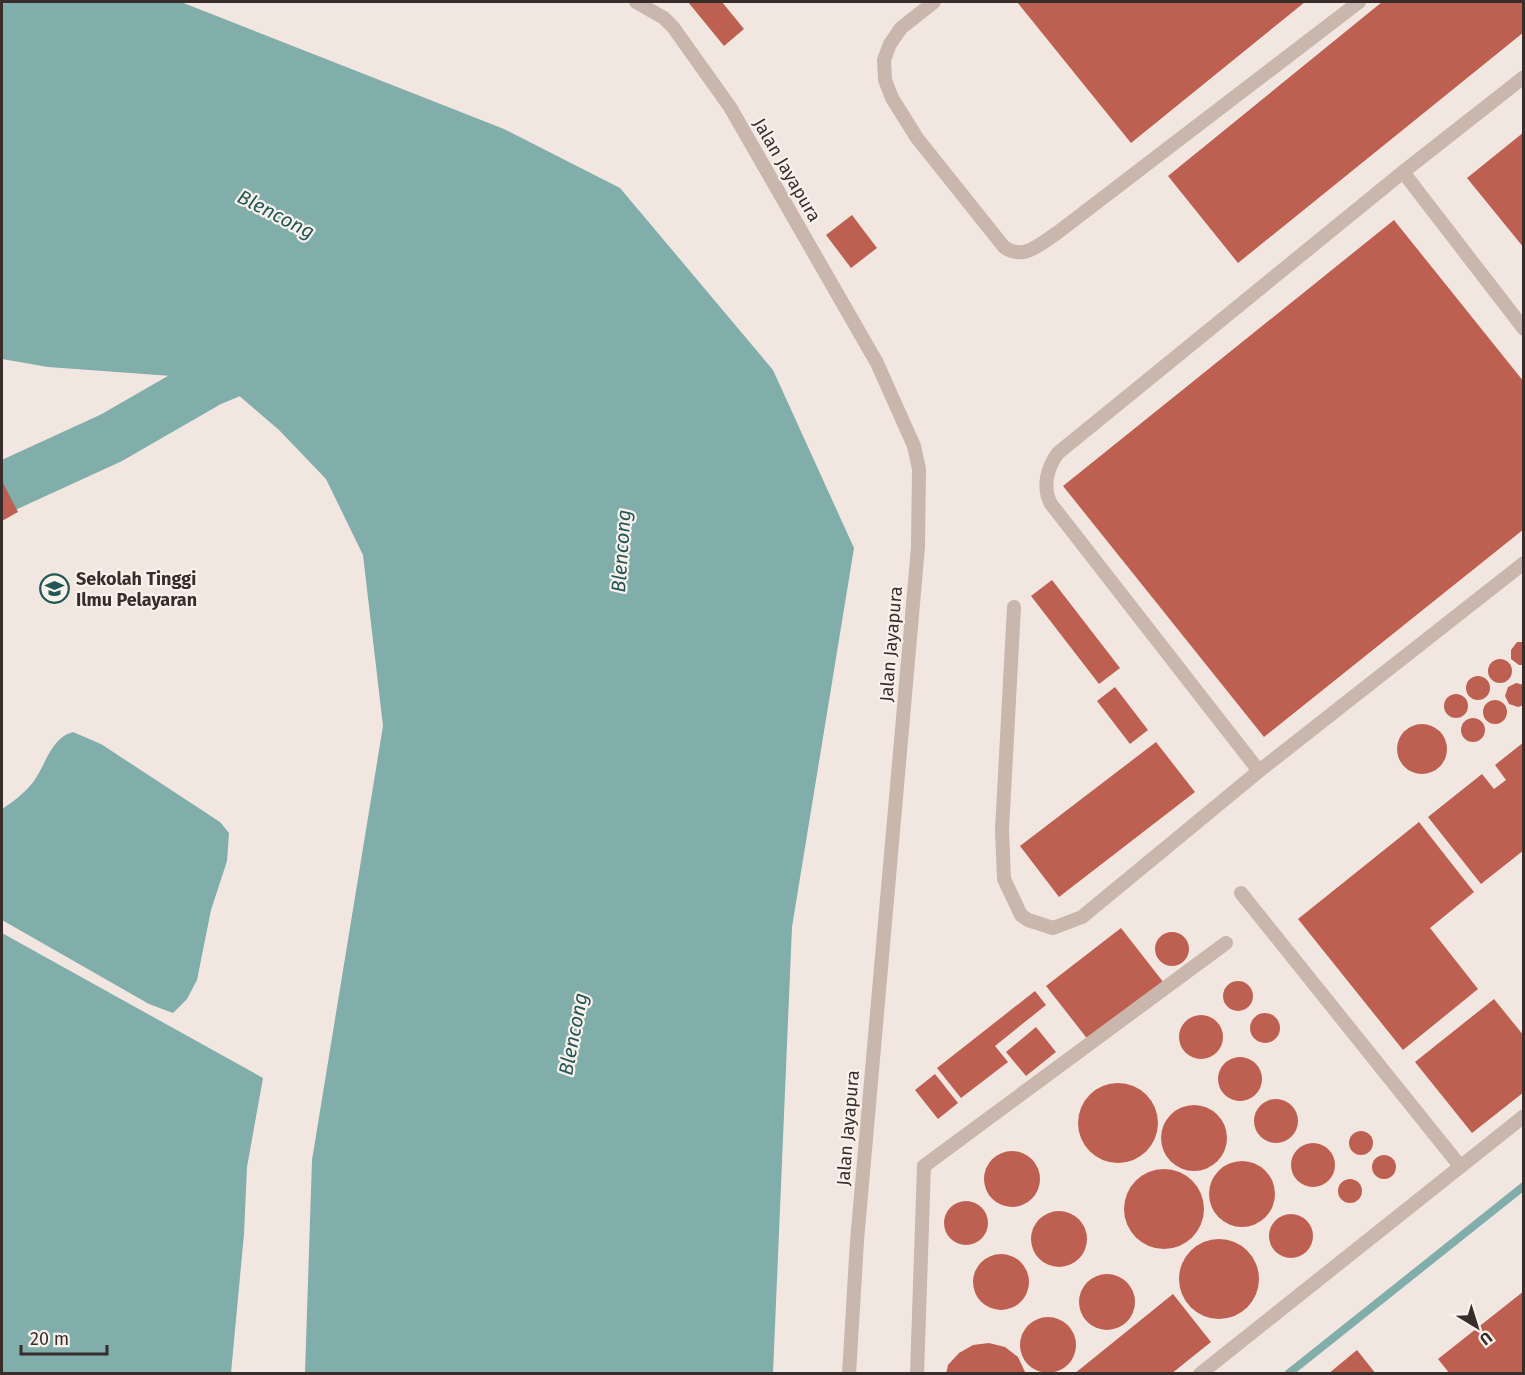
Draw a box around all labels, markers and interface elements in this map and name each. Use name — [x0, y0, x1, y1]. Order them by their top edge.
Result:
street label: Jalan Jayapura — [748, 114, 826, 226]
water label: Blencong — [233, 184, 319, 244]
water label: Blencong — [606, 509, 636, 593]
place label: Sekolah Tinggi Ilmu Pelayaran — [76, 568, 197, 611]
school or university icon: Sekolah Tinggi Ilmu Pelayaran — [39, 573, 71, 605]
street label: Jalan Jayapura — [875, 585, 907, 703]
water label: Blencong — [553, 991, 593, 1077]
street label: Jalan Jayapura — [832, 1069, 864, 1187]
north arrow — [1447, 1297, 1507, 1357]
scale bar — [21, 1318, 106, 1356]
text: 20 m — [30, 1328, 69, 1350]
text: U — [1476, 1328, 1496, 1349]

